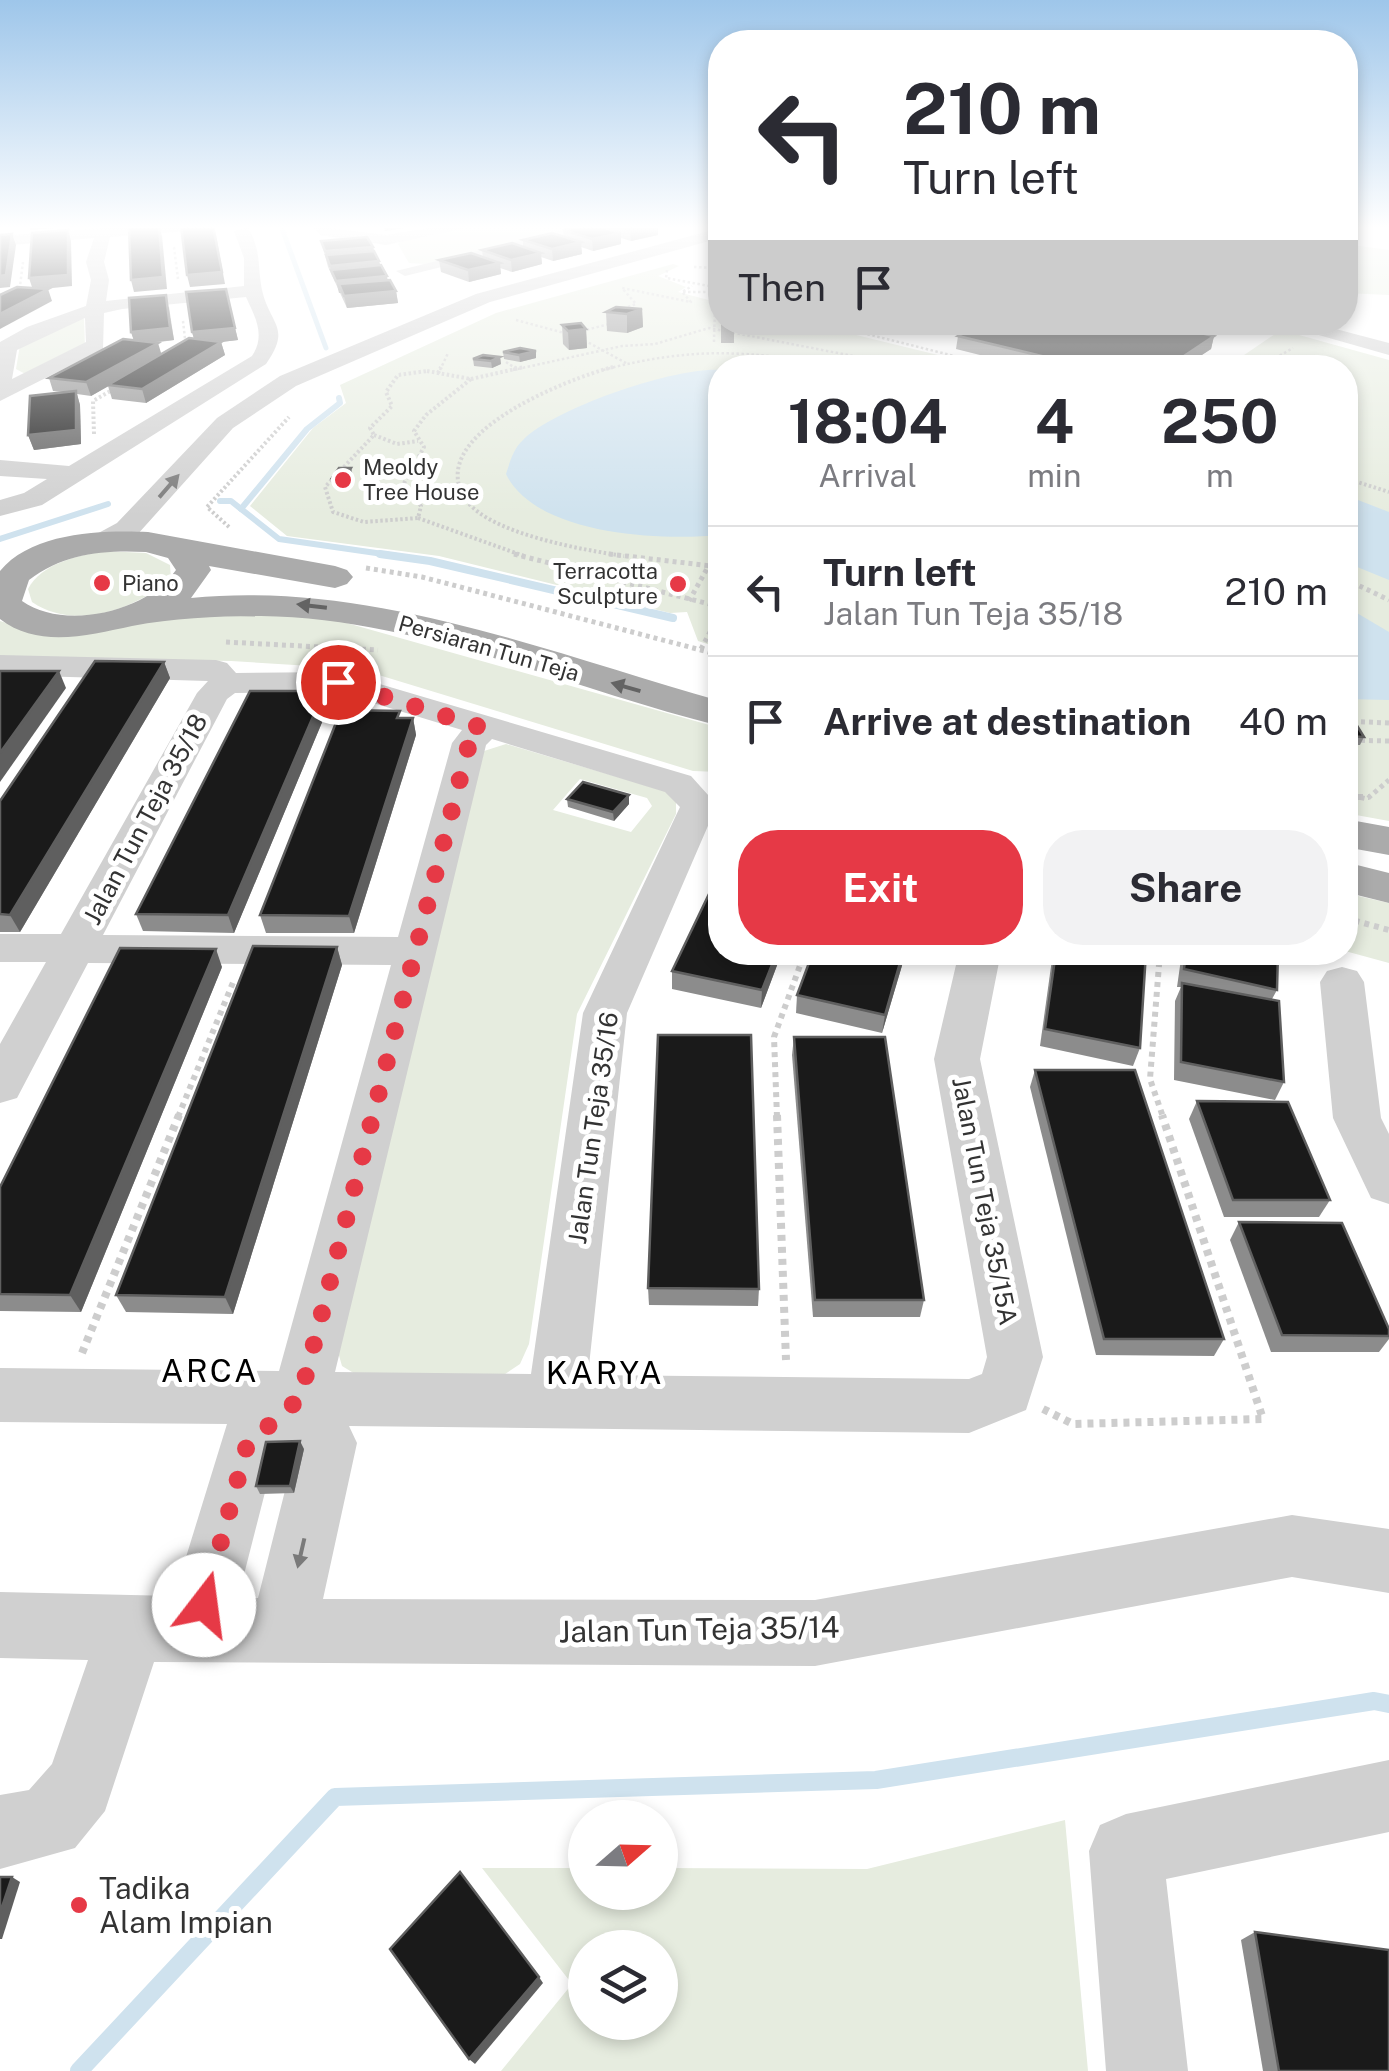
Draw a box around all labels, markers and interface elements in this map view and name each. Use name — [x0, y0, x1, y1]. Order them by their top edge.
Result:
text: 210 m — [903, 67, 1101, 150]
icon: left — [738, 70, 868, 200]
text: Turn left — [903, 151, 1079, 204]
icon: arrive — [846, 260, 901, 315]
text: Then — [738, 265, 826, 310]
text: 18:04 — [788, 386, 948, 457]
text: 4 — [1035, 386, 1074, 457]
text: 250 — [1161, 386, 1278, 457]
place label: Meoldy Tree House — [363, 454, 479, 505]
text: Arrival — [818, 457, 917, 494]
text: min — [1027, 457, 1081, 494]
text: m — [1206, 457, 1234, 494]
marker: Meoldy Tree House — [332, 469, 354, 491]
one-way arrow — [157, 474, 179, 499]
text: Turn left — [823, 550, 977, 595]
place label: Terracotta Sculpture — [553, 558, 658, 609]
icon: left — [738, 564, 793, 619]
text: 210 m — [1225, 569, 1328, 614]
place label: Piano — [122, 570, 179, 596]
marker: Piano — [91, 572, 113, 594]
marker: Terracotta Sculpture — [667, 573, 689, 595]
text: Jalan Tun Teja 35/18 — [823, 595, 1123, 632]
one-way arrow — [295, 598, 327, 614]
street label: Persiaran Tun Teja — [396, 610, 582, 686]
pin — [296, 640, 381, 725]
icon: arrive — [311, 655, 366, 710]
one-way arrow — [610, 679, 641, 694]
icon: arrive — [738, 694, 793, 749]
text: Arrive at destination — [823, 699, 1191, 744]
text: 40 m — [1239, 699, 1328, 744]
street label: Jalan Tun Teja 35/18 — [77, 708, 213, 930]
button: Exit — [738, 830, 1023, 945]
button: Share — [1043, 830, 1328, 945]
street label: Jalan Tun Teja 35/16 — [562, 1010, 624, 1246]
street label: Jalan Tun Teja 35/15A — [946, 1074, 1024, 1328]
district label: ARCA — [161, 1352, 259, 1389]
district label: KARYA — [546, 1354, 664, 1391]
one-way arrow — [293, 1538, 308, 1569]
position arrow — [152, 1553, 256, 1657]
street label: Jalan Tun Teja 35/14 — [558, 1609, 840, 1649]
north arrow — [568, 1800, 678, 1910]
map controls — [568, 1800, 678, 2040]
place label: Tadika Alam Impian — [99, 1870, 273, 1940]
marker: Tadika Alam Impian — [68, 1894, 90, 1916]
button: layers — [568, 1930, 678, 2040]

